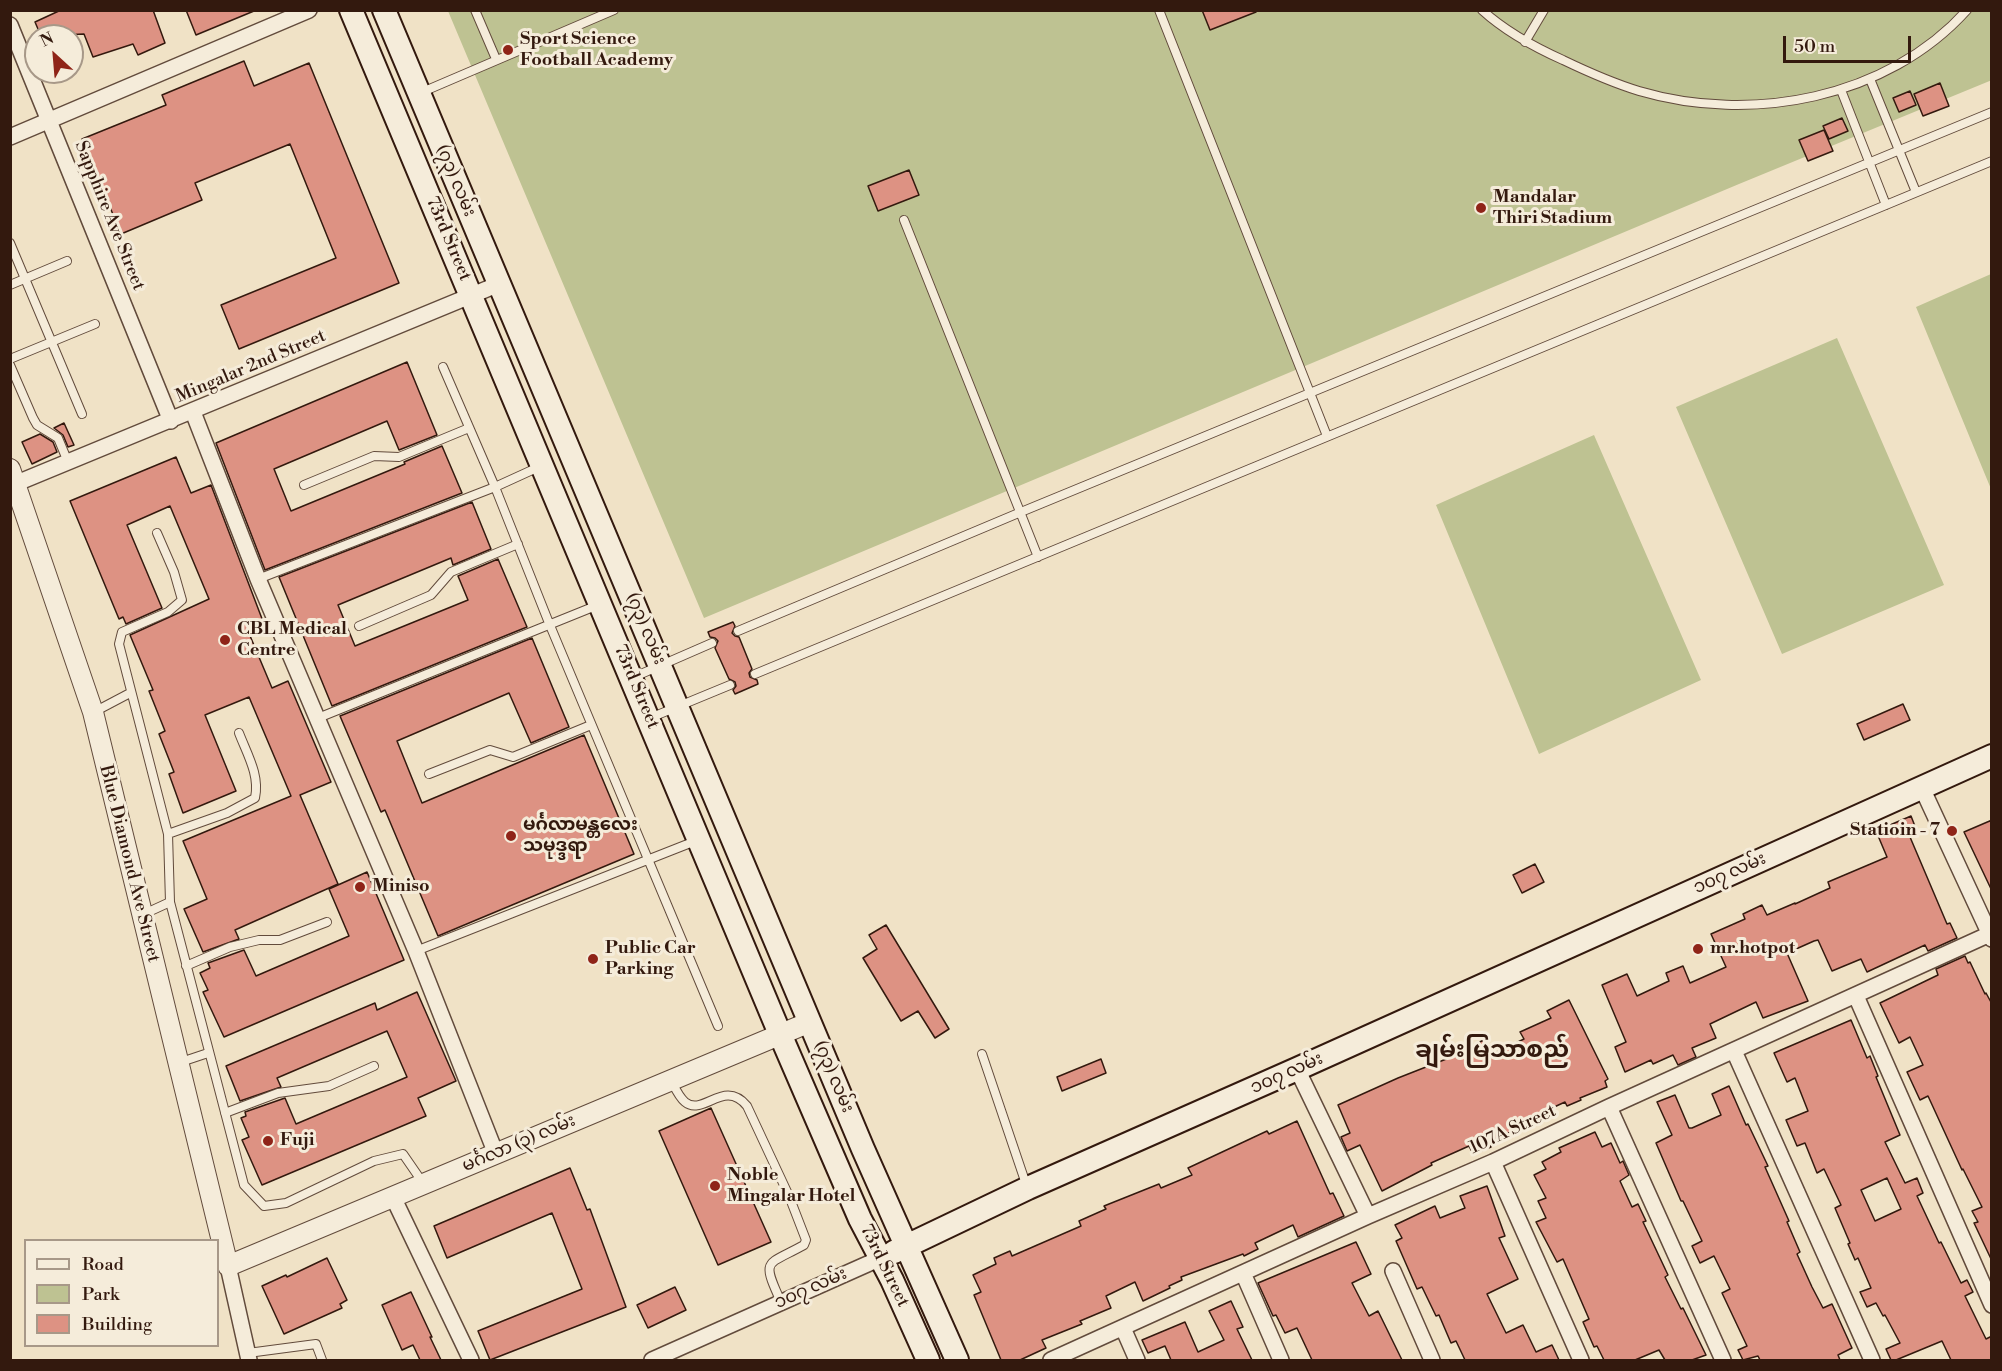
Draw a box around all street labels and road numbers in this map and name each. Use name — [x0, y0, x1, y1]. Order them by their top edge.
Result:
street label: Sapphire Ave Street — [69, 138, 149, 294]
street label: (၇၃) လမ်း — [430, 142, 480, 220]
street label: 73rd Street — [421, 194, 475, 284]
street label: Mingalar 2nd Street — [173, 326, 329, 408]
street label: (၇၃) လမ်း — [620, 590, 670, 668]
street label: 73rd Street — [609, 642, 663, 732]
street label: Blue Diamond Ave Street — [94, 763, 164, 965]
street label: ၁၀၇ လမ်း — [1690, 848, 1770, 900]
street label: (၇၃) လမ်း — [808, 1038, 858, 1116]
street label: ၁၀၇ လမ်း — [1247, 1048, 1327, 1100]
street label: 107A Street — [1466, 1101, 1560, 1159]
street label: မင်္ဂလာ (၃) လမ်း — [459, 1110, 579, 1178]
street label: 73rd Street — [855, 1221, 913, 1311]
street label: ၁၀၇ လမ်း — [771, 1263, 851, 1315]

